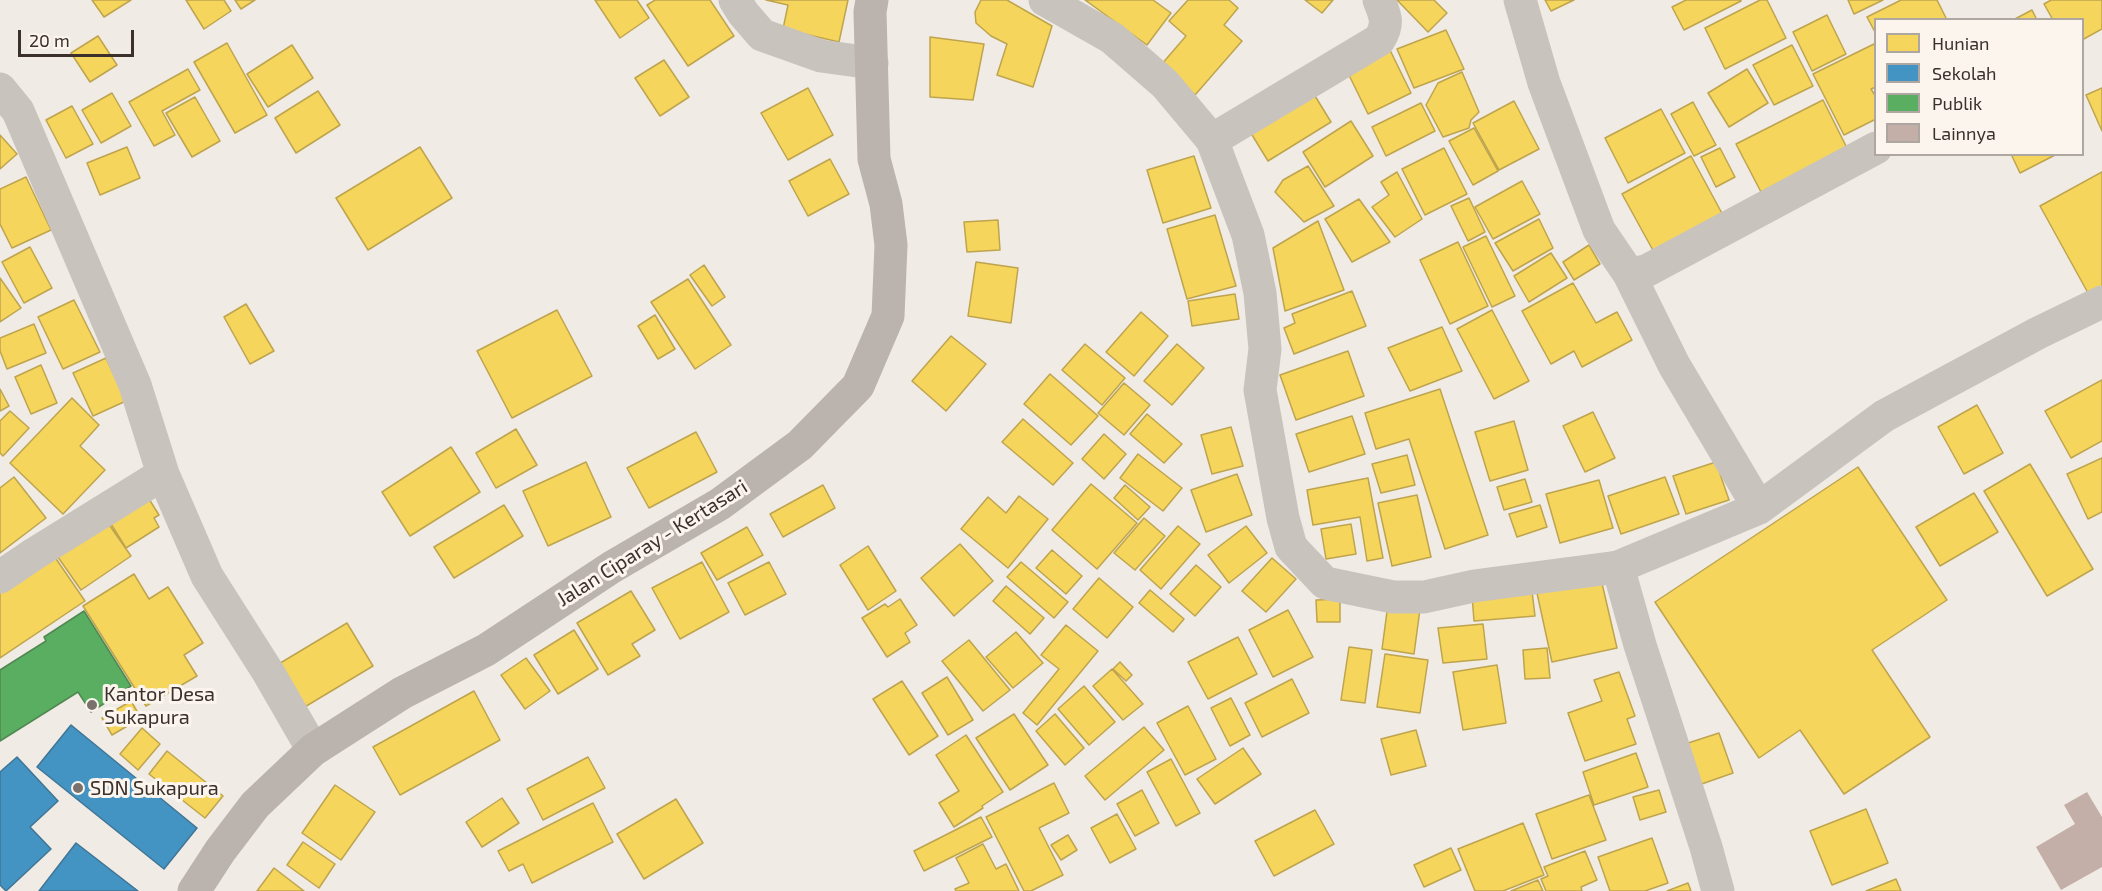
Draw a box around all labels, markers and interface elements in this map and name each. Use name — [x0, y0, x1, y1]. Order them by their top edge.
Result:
scale bar — [21, 18, 136, 56]
legend — [1874, 18, 2084, 156]
text: 20 m — [29, 29, 70, 51]
text: Hunian — [1932, 32, 1990, 54]
text: Sekolah — [1932, 62, 1997, 84]
text: Publik — [1932, 92, 1982, 114]
text: Lainnya — [1932, 122, 1996, 144]
street label: Jalan Ciparay - Kertasari — [552, 474, 752, 612]
place label: Kantor Desa Sukapura — [104, 682, 215, 729]
marker: Kantor Desa Sukapura — [85, 698, 99, 712]
place label: SDN Sukapura — [90, 776, 219, 800]
marker: SDN Sukapura — [71, 781, 85, 795]

